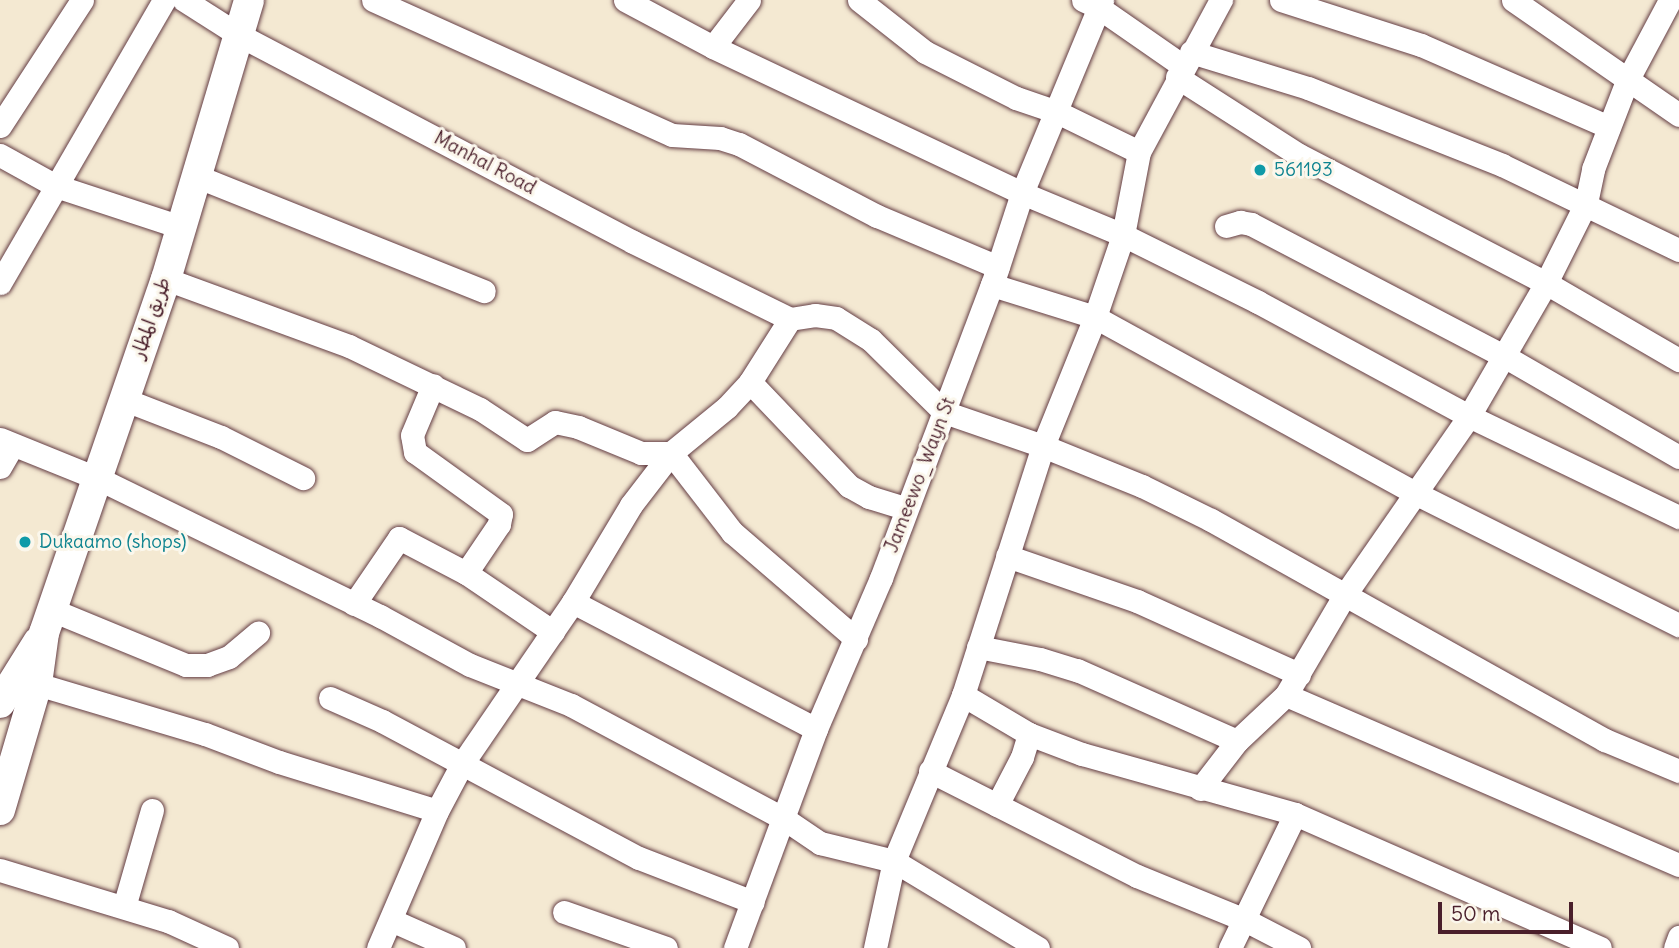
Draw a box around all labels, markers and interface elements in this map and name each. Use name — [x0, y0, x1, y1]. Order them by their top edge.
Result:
street label: Manhal Road — [430, 127, 540, 199]
place label: 561193 — [1274, 159, 1333, 181]
marker: 561193 — [1252, 162, 1268, 178]
street label: طريق المطار — [127, 274, 175, 362]
street label: Jameewo_Wayn St — [880, 394, 960, 556]
place label: Dukaamo (shops) — [39, 531, 187, 553]
marker: Dukaamo (shops) — [17, 534, 33, 550]
scale bar — [1441, 888, 1576, 932]
text: 50 m — [1451, 900, 1500, 927]

